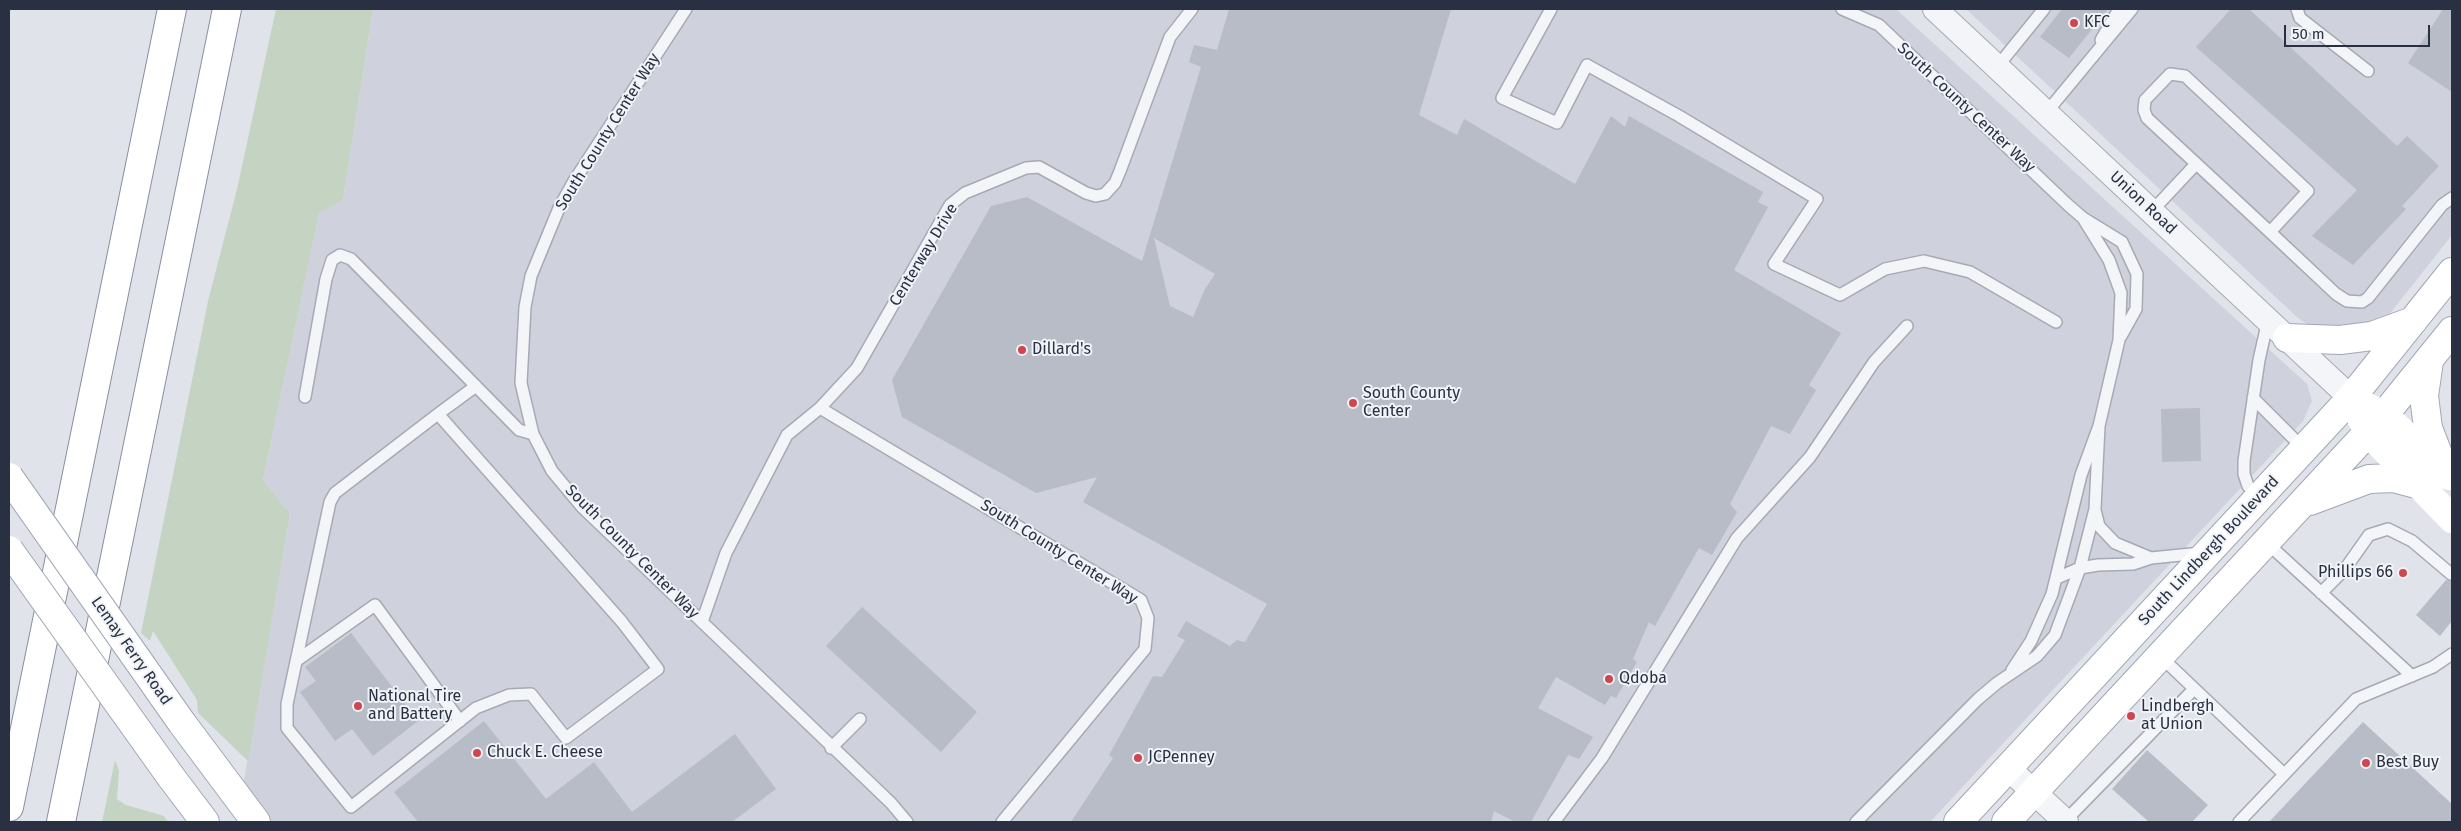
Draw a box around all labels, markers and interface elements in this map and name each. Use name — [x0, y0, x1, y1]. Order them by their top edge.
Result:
place label: KFC — [2084, 13, 2110, 33]
scale bar — [2286, 15, 2432, 47]
marker: KFC — [2068, 17, 2080, 29]
text: 50 m — [2292, 25, 2325, 43]
street label: South County Center Way — [1893, 39, 2039, 177]
street label: South County Center Way — [552, 50, 664, 214]
street label: Union Road — [2106, 167, 2180, 239]
street label: Centerway Drive — [886, 200, 962, 310]
place label: Dillard's — [1032, 340, 1091, 360]
marker: Dillard's — [1016, 344, 1028, 356]
place label: South County Center — [1363, 384, 1460, 422]
marker: South County Center — [1347, 397, 1359, 409]
street label: South Lindbergh Boulevard — [2135, 472, 2283, 630]
street label: South County Center Way — [561, 481, 703, 623]
street label: South County Center Way — [977, 496, 1141, 608]
place label: Phillips 66 — [2318, 563, 2393, 583]
marker: Phillips 66 — [2397, 567, 2409, 579]
street label: Lemay Ferry Road — [86, 593, 176, 709]
place label: Qdoba — [1619, 669, 1667, 689]
marker: Qdoba — [1603, 673, 1615, 685]
place label: National Tire and Battery — [368, 687, 461, 725]
place label: Lindbergh at Union — [2141, 697, 2214, 735]
marker: National Tire and Battery — [352, 700, 364, 712]
marker: Lindbergh at Union — [2125, 710, 2137, 722]
place label: Chuck E. Cheese — [487, 743, 603, 763]
marker: Chuck E. Cheese — [471, 747, 483, 759]
place label: JCPenney — [1148, 748, 1215, 768]
marker: JCPenney — [1132, 752, 1144, 764]
place label: Best Buy — [2376, 753, 2439, 773]
marker: Best Buy — [2360, 757, 2372, 769]

